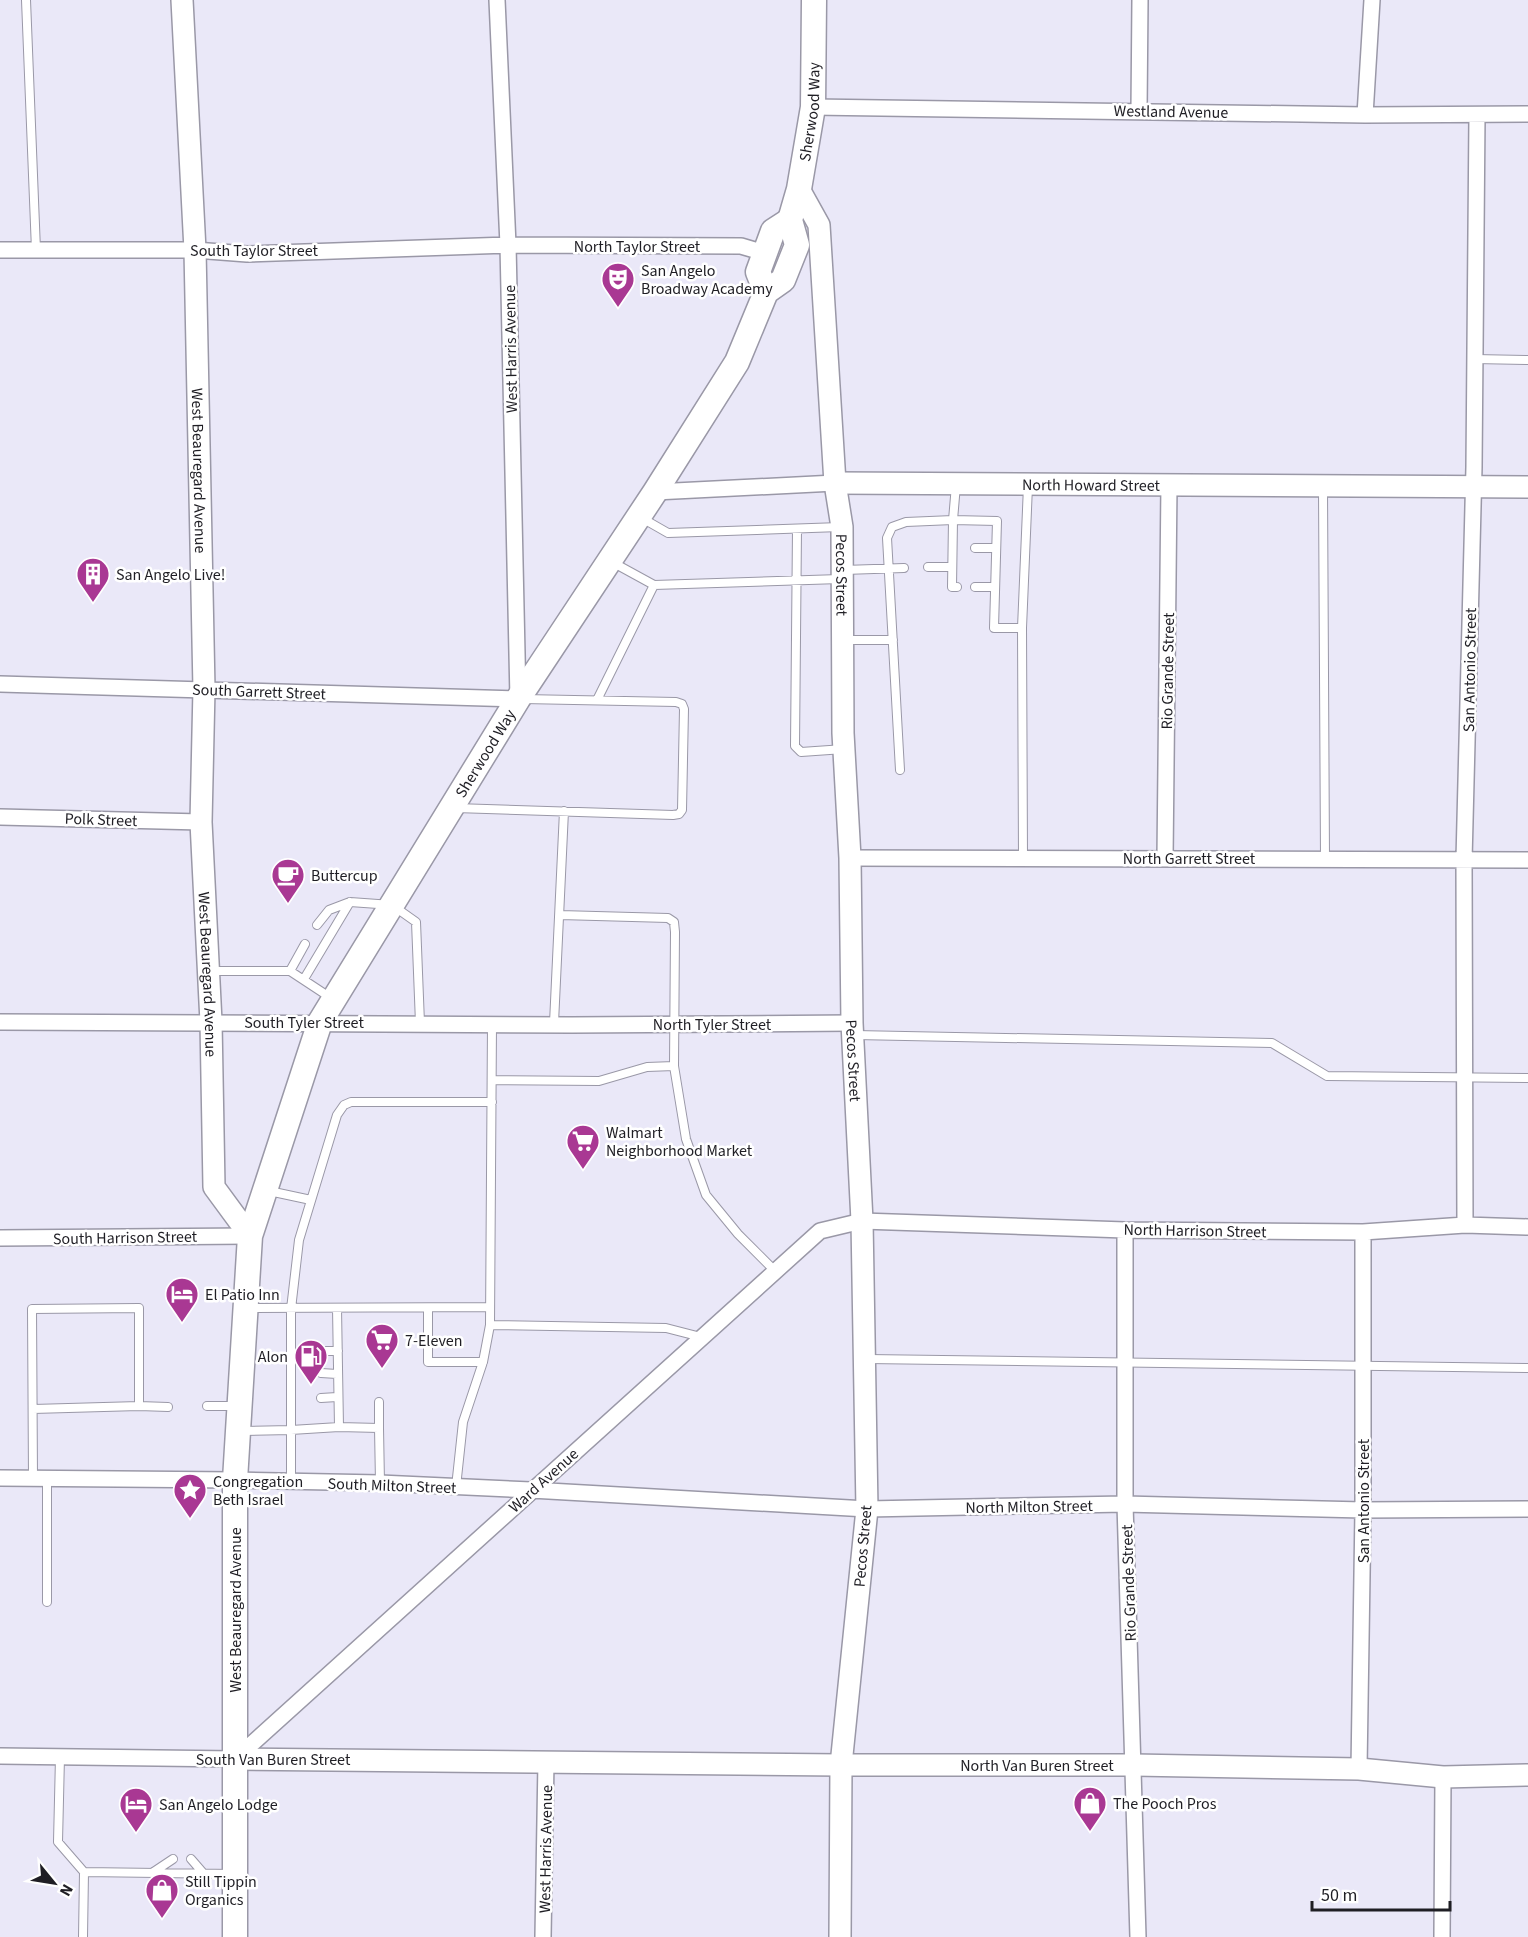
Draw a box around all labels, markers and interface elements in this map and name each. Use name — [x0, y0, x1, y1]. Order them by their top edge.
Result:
street label: Sherwood Way — [794, 62, 825, 163]
street label: Westland Avenue — [1114, 100, 1229, 124]
street label: North Taylor Street — [574, 236, 701, 258]
street label: South Taylor Street — [190, 240, 318, 262]
place label: San Angelo Broadway Academy — [641, 260, 773, 300]
theatre icon: San Angelo Broadway Academy — [600, 261, 636, 308]
street label: West Harris Avenue — [499, 285, 523, 413]
street label: West Beauregard Avenue — [186, 388, 211, 554]
street label: North Howard Street — [1022, 474, 1161, 497]
street label: Pecos Street — [830, 534, 852, 617]
building icon: San Angelo Live! — [75, 556, 111, 603]
place label: San Angelo Live! — [116, 564, 225, 586]
street label: San Antonio Street — [1458, 607, 1482, 732]
street label: Rio Grande Street — [1156, 612, 1180, 730]
street label: South Garrett Street — [192, 679, 327, 705]
street label: Sherwood Way — [450, 705, 521, 802]
street label: Polk Street — [64, 808, 138, 832]
street label: North Garrett Street — [1123, 848, 1256, 870]
cafe icon: Buttercup — [270, 857, 306, 904]
place label: Buttercup — [311, 865, 378, 887]
street label: West Beauregard Avenue — [193, 891, 222, 1057]
street label: South Tyler Street — [244, 1012, 364, 1034]
street label: North Tyler Street — [653, 1014, 772, 1036]
street label: Pecos Street — [840, 1019, 866, 1103]
place label: Walmart Neighborhood Market — [606, 1122, 753, 1162]
supermarket icon: Walmart Neighborhood Market — [565, 1123, 601, 1170]
street label: North Harrison Street — [1123, 1219, 1267, 1243]
street label: South Harrison Street — [53, 1226, 198, 1250]
hotel icon: El Patio Inn — [164, 1276, 200, 1323]
place label: El Patio Inn — [205, 1284, 280, 1306]
supermarket icon: 7-Eleven — [364, 1322, 400, 1369]
place label: 7-Eleven — [405, 1330, 463, 1352]
fuel station icon: Alon — [293, 1338, 329, 1385]
place label: Alon — [258, 1346, 288, 1368]
street label: San Antonio Street — [1353, 1438, 1375, 1563]
street label: Ward Avenue — [504, 1443, 583, 1518]
place label: Congregation Beth Israel — [213, 1471, 303, 1511]
place icon: Congregation Beth Israel — [172, 1472, 208, 1519]
street label: South Milton Street — [327, 1473, 457, 1499]
street label: North Milton Street — [965, 1495, 1094, 1519]
street label: Pecos Street — [848, 1504, 878, 1588]
street label: Rio Grande Street — [1116, 1524, 1142, 1642]
street label: West Beauregard Avenue — [225, 1527, 247, 1693]
street label: South Van Buren Street — [196, 1749, 351, 1771]
street label: North Van Buren Street — [960, 1755, 1114, 1777]
street label: West Harris Avenue — [534, 1785, 558, 1913]
shop icon: The Pooch Pros — [1072, 1785, 1108, 1832]
hotel icon: San Angelo Lodge — [118, 1786, 154, 1833]
place label: The Pooch Pros — [1113, 1793, 1217, 1815]
place label: San Angelo Lodge — [159, 1794, 278, 1816]
north arrow — [24, 1853, 84, 1913]
place label: Still Tippin Organics — [185, 1871, 257, 1911]
shop icon: Still Tippin Organics — [144, 1872, 180, 1919]
scale bar — [1312, 1874, 1450, 1912]
text: N — [54, 1880, 78, 1900]
text: 50 m — [1321, 1883, 1357, 1908]

